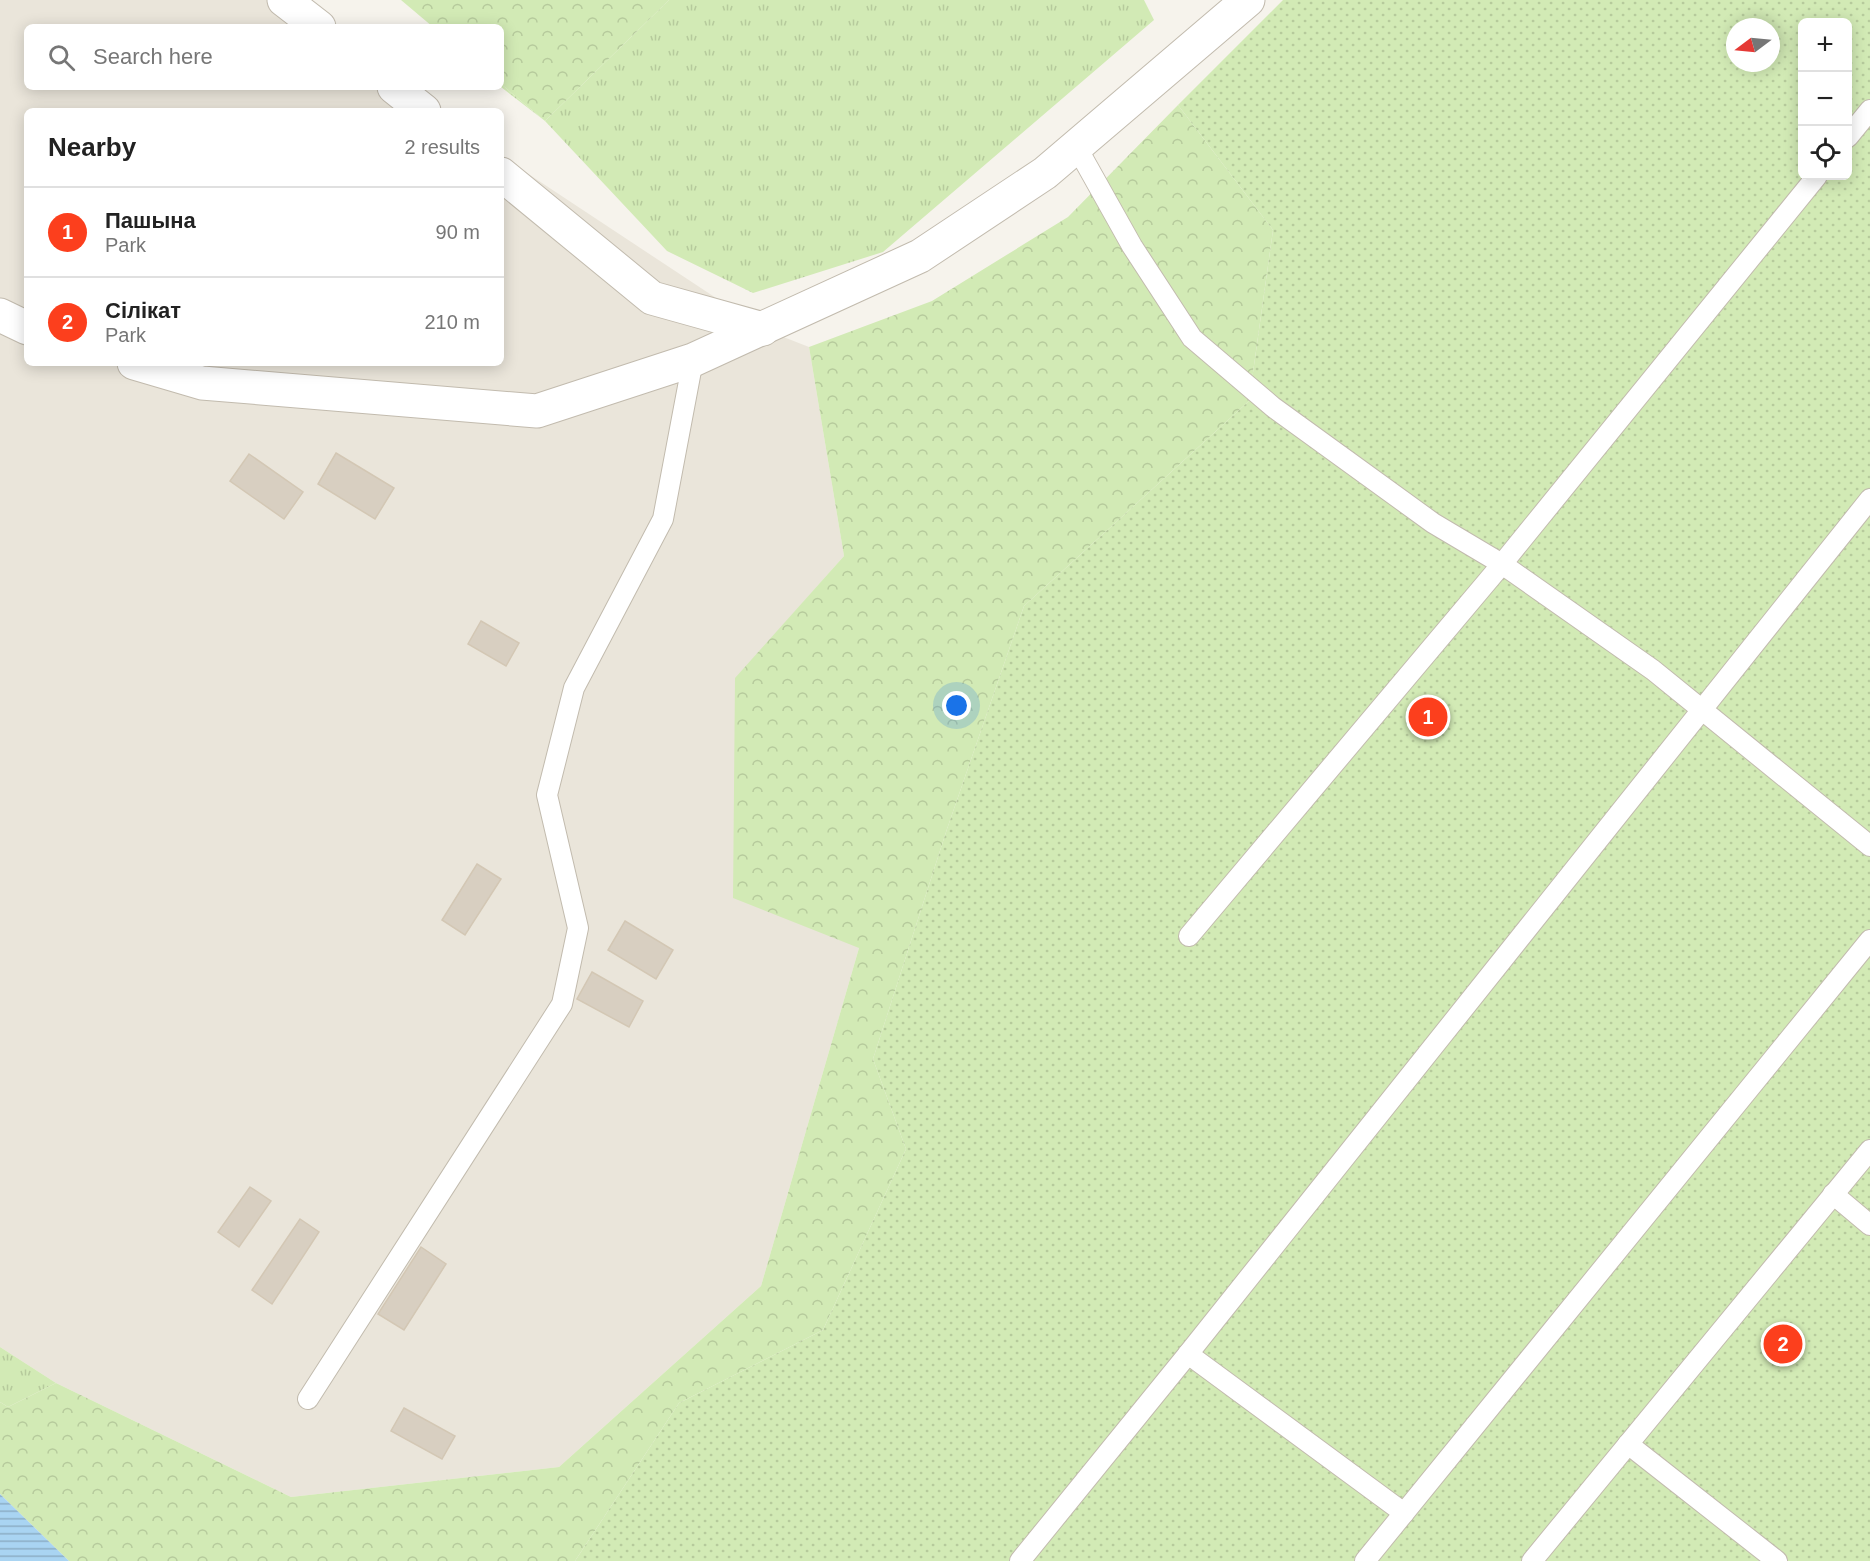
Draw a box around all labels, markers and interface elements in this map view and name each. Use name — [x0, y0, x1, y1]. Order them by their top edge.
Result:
north arrow — [1726, 18, 1780, 72]
map controls — [1798, 18, 1852, 180]
button: + — [1798, 18, 1852, 72]
search box — [24, 24, 504, 90]
icon: search — [45, 41, 78, 74]
text: Search here — [93, 44, 213, 69]
button: − — [1798, 72, 1852, 126]
button: locate — [1798, 126, 1852, 180]
text: Nearby — [48, 132, 136, 162]
text: 2 results — [404, 136, 480, 158]
text: Пашына — [105, 208, 196, 233]
text: 1 — [62, 221, 73, 243]
text: 90 m — [436, 221, 480, 243]
text: Park — [105, 234, 146, 256]
text: Сілікат — [105, 298, 181, 323]
text: 2 — [62, 311, 73, 333]
text: 210 m — [424, 311, 480, 333]
text: Park — [105, 324, 146, 346]
your location — [942, 691, 971, 720]
pin: 1 — [1408, 694, 1448, 740]
pin: 2 — [1764, 1322, 1802, 1366]

